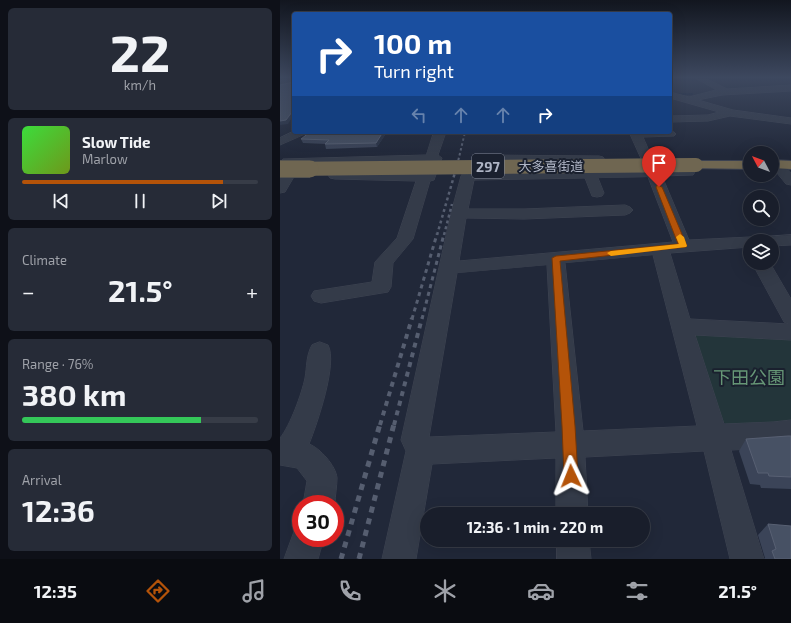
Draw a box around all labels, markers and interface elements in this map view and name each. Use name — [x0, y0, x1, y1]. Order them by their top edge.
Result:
text: 22 — [110, 20, 170, 82]
text: 100 m — [374, 26, 452, 60]
icon: right — [308, 28, 360, 80]
text: Turn right — [374, 60, 454, 82]
text: km/h — [124, 77, 156, 93]
icon: left — [408, 104, 430, 126]
icon: ahead — [450, 104, 472, 126]
icon: ahead — [492, 104, 514, 126]
icon: right — [534, 104, 556, 126]
text: Slow Tide — [82, 133, 150, 151]
pin — [642, 146, 676, 187]
north arrow — [743, 146, 779, 182]
map controls — [743, 146, 779, 270]
text: Marlow — [82, 151, 128, 167]
icon: arrive — [648, 152, 670, 174]
road number: 297 — [472, 154, 504, 178]
street label: 大多喜街道 — [518, 158, 584, 174]
icon: previous — [50, 190, 72, 212]
icon: pause — [129, 190, 151, 212]
icon: next — [208, 190, 230, 212]
button: search — [743, 190, 779, 226]
button: layers — [743, 234, 779, 270]
text: Climate — [22, 252, 67, 268]
text: 21.5° — [108, 272, 173, 308]
text: − — [22, 278, 35, 304]
text: + — [246, 278, 258, 304]
text: Range · 76% — [22, 356, 94, 372]
park label: 下田公園 — [713, 366, 785, 388]
text: 380 km — [22, 376, 126, 412]
position arrow — [550, 455, 592, 497]
text: Arrival — [22, 472, 62, 488]
text: 12:36 — [22, 492, 95, 528]
speed limit sign: 30 — [292, 495, 344, 547]
text: 12:36 · 1 min · 220 m — [467, 518, 603, 536]
icon: directions — [144, 577, 172, 605]
icon: music — [240, 577, 268, 605]
icon: phone — [336, 577, 364, 605]
icon: climate — [431, 577, 459, 605]
icon: car — [527, 577, 555, 605]
icon: filters — [623, 577, 651, 605]
text: 12:35 — [34, 580, 77, 602]
text: 21.5° — [718, 580, 757, 602]

